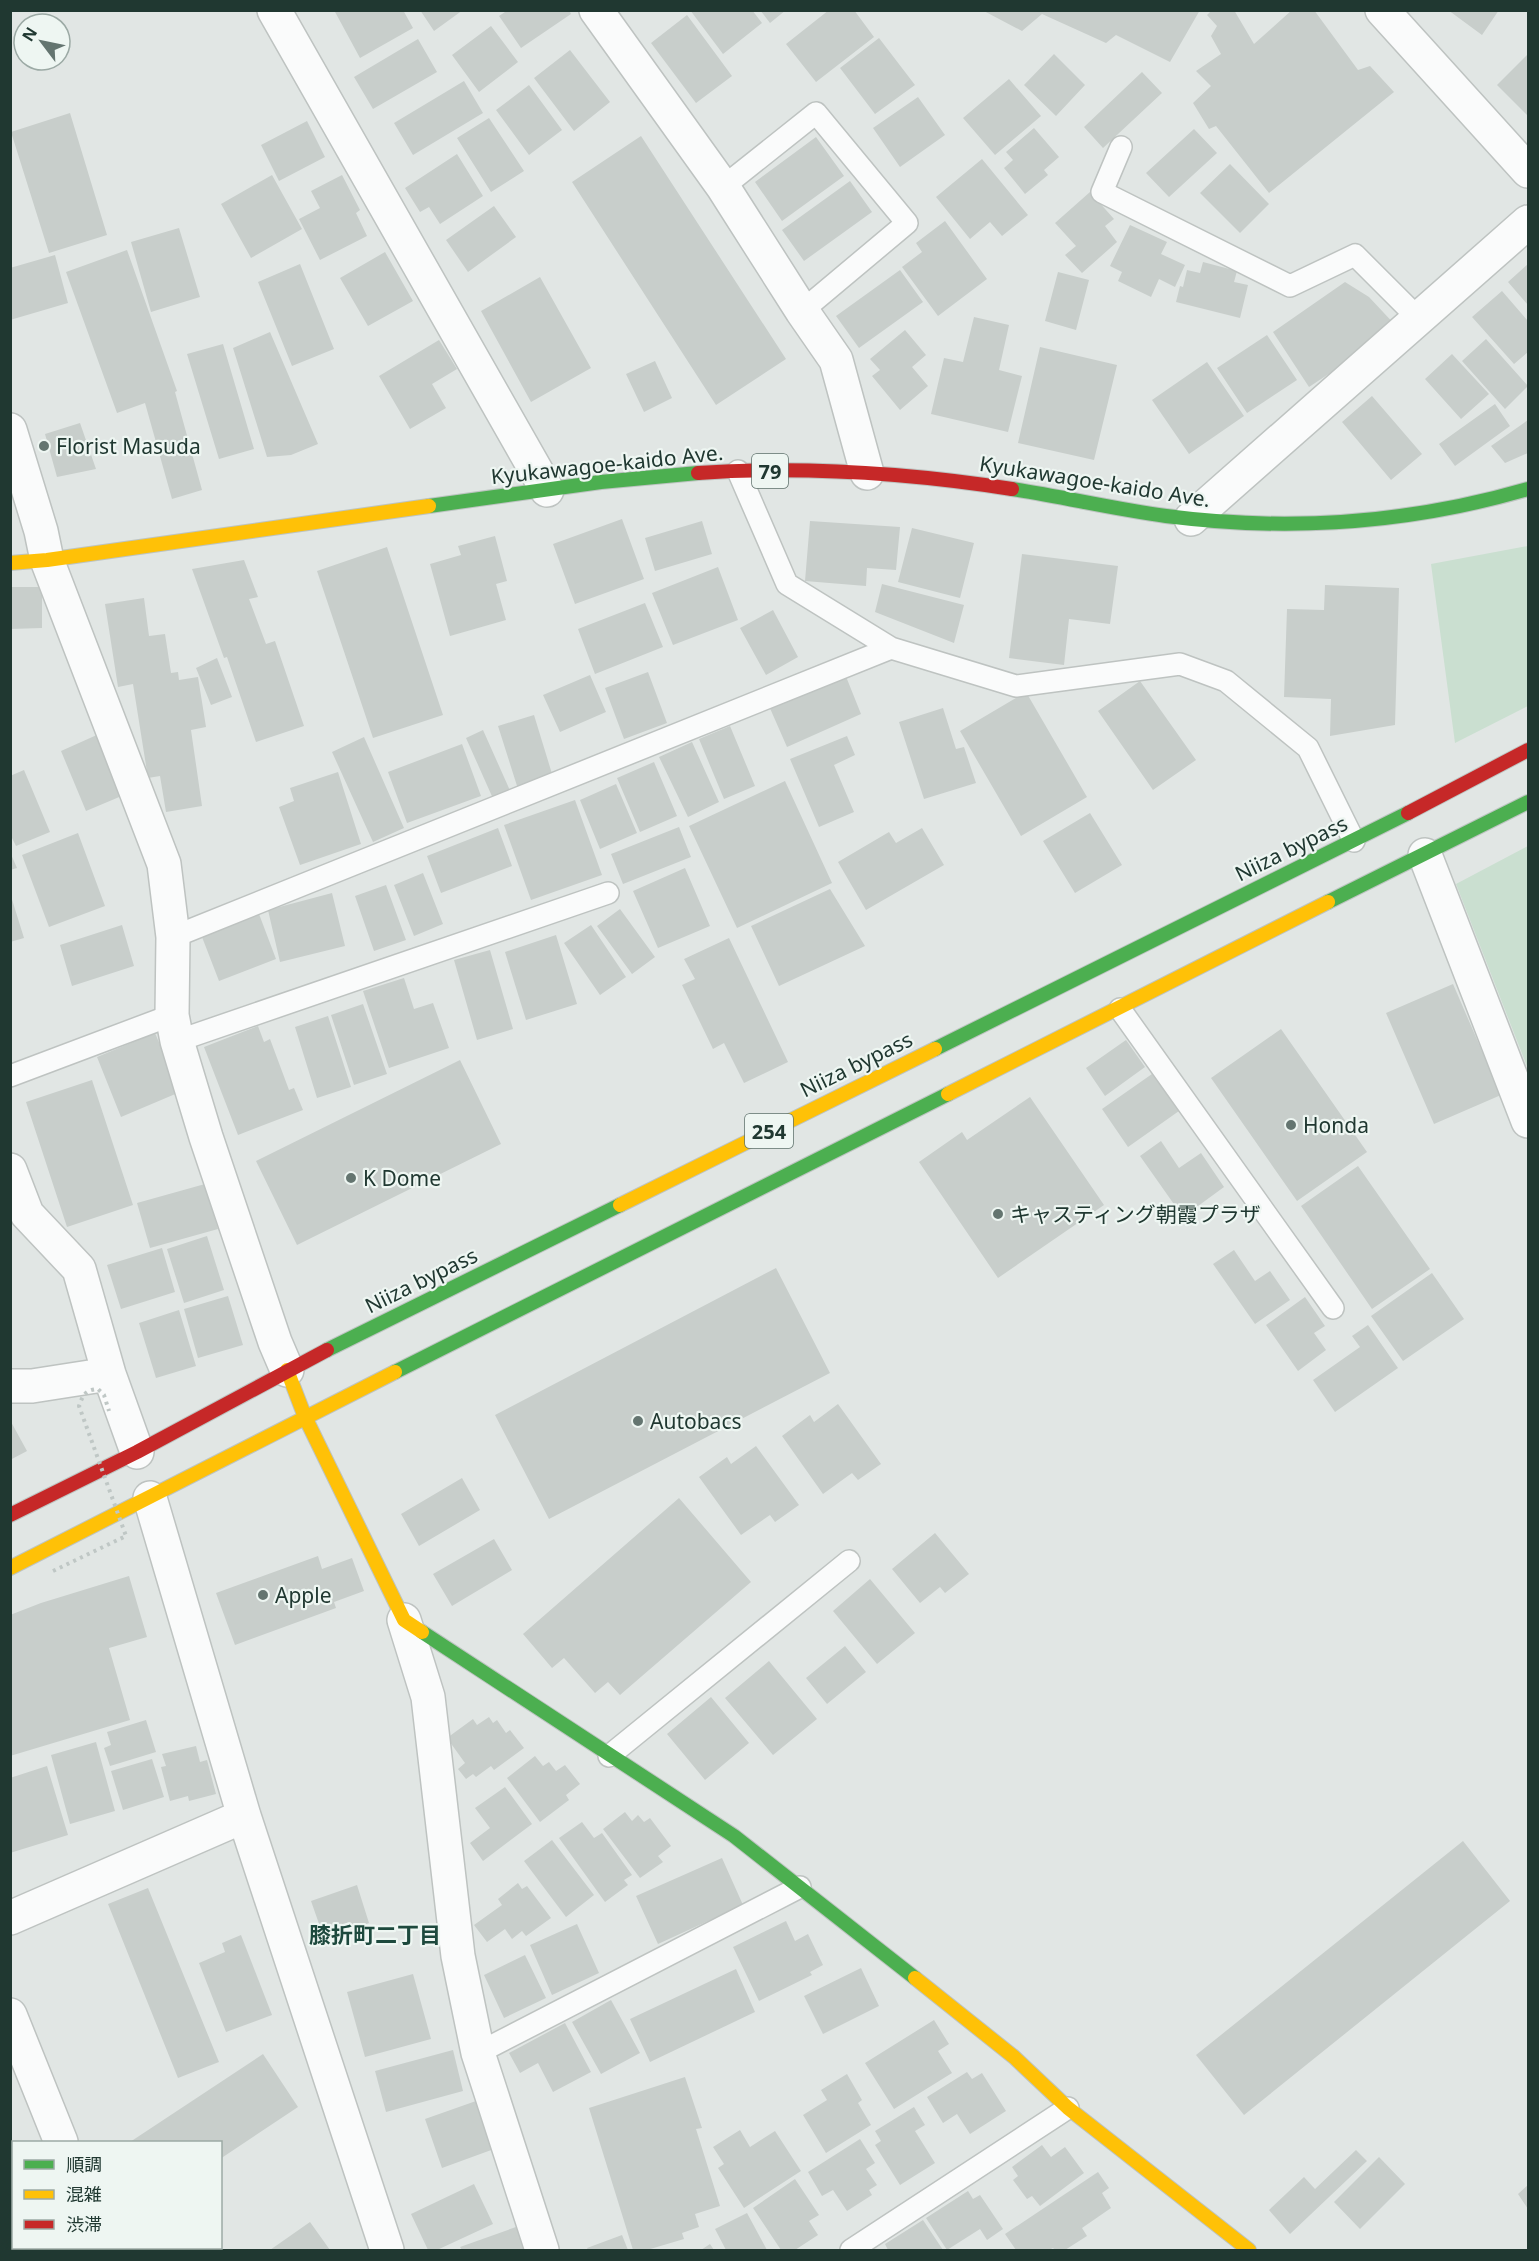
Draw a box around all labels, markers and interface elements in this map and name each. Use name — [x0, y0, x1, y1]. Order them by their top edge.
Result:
north arrow — [12, 12, 72, 72]
text: N — [17, 23, 42, 45]
place label: Florist Masuda — [56, 432, 201, 460]
street label: Kyukawagoe-kaido Ave. — [490, 438, 724, 490]
marker: Florist Masuda — [37, 439, 51, 453]
street label: Kyukawagoe-kaido Ave. — [978, 449, 1212, 513]
road number: 79 — [752, 454, 788, 488]
street label: Niiza bypass — [1230, 809, 1352, 887]
street label: Niiza bypass — [795, 1025, 917, 1103]
place label: Honda — [1303, 1111, 1369, 1139]
road number: 254 — [745, 1114, 793, 1148]
marker: Honda — [1284, 1118, 1298, 1132]
place label: K Dome — [363, 1164, 441, 1192]
marker: K Dome — [344, 1171, 358, 1185]
place label: キャスティング朝霞プラザ — [1010, 1200, 1261, 1228]
marker: キャスティング朝霞プラザ — [991, 1207, 1005, 1221]
street label: Niiza bypass — [360, 1241, 482, 1319]
place label: Autobacs — [650, 1407, 742, 1435]
marker: Autobacs — [631, 1414, 645, 1428]
place label: Apple — [275, 1581, 332, 1609]
marker: Apple — [256, 1588, 270, 1602]
district label: 膝折町二丁目 — [309, 1919, 441, 1949]
legend — [12, 2141, 222, 2249]
text: 順調 — [66, 2152, 102, 2176]
text: 混雑 — [66, 2182, 102, 2206]
text: 渋滞 — [66, 2212, 102, 2236]

